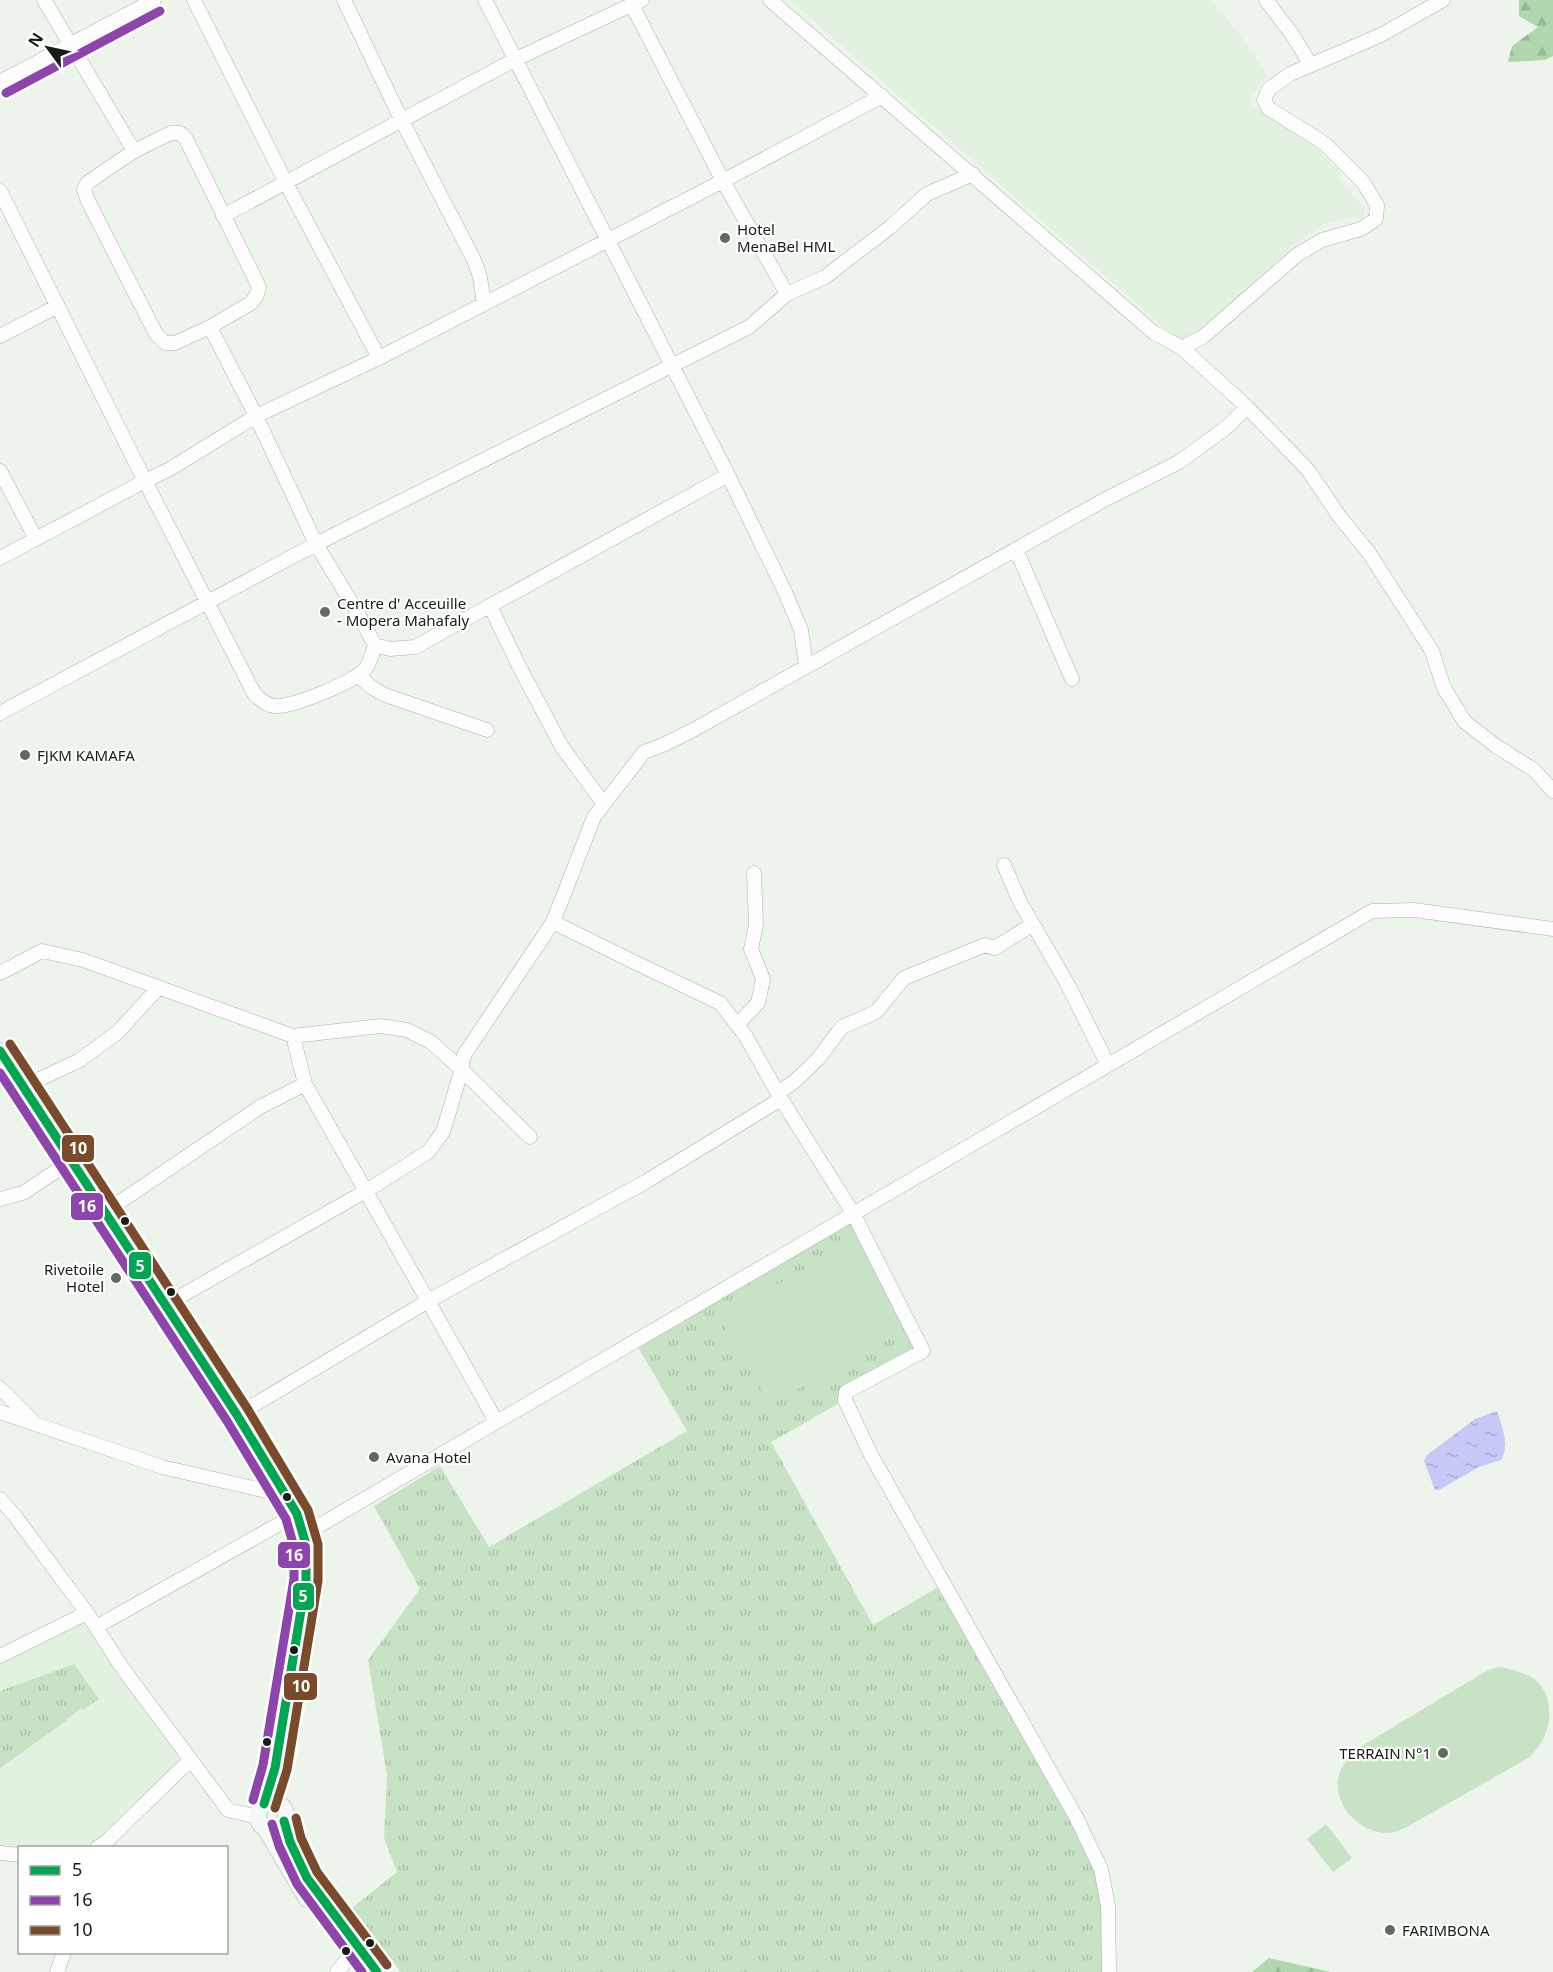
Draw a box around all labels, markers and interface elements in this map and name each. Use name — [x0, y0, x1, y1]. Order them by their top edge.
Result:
north arrow — [18, 18, 78, 78]
text: N — [23, 28, 48, 51]
place label: Hotel MenaBel HML — [737, 219, 835, 256]
marker: Hotel MenaBel HML — [718, 231, 732, 245]
place label: Centre d' Acceuille - Mopera Mahafaly — [337, 593, 469, 630]
marker: Centre d' Acceuille - Mopera Mahafaly — [318, 605, 332, 619]
place label: FJKM KAMAFA — [37, 745, 135, 765]
marker: FJKM KAMAFA — [18, 748, 32, 762]
line badge: 10 — [61, 1134, 95, 1163]
text: 10 — [69, 1137, 87, 1159]
line badge: 16 — [70, 1192, 104, 1221]
text: 16 — [78, 1195, 96, 1217]
unlabelled marker — [119, 1215, 131, 1227]
line badge: 5 — [128, 1251, 152, 1280]
text: 5 — [135, 1255, 145, 1277]
place label: Rivetoile Hotel — [44, 1259, 104, 1296]
marker: Rivetoile Hotel — [109, 1271, 123, 1285]
unlabelled marker — [165, 1286, 177, 1298]
place label: Avana Hotel — [386, 1447, 471, 1467]
marker: Avana Hotel — [367, 1450, 381, 1464]
unlabelled marker — [281, 1491, 293, 1503]
line badge: 16 — [277, 1541, 311, 1569]
text: 16 — [285, 1544, 303, 1566]
line badge: 5 — [292, 1582, 315, 1611]
text: 5 — [298, 1585, 308, 1607]
unlabelled marker — [288, 1644, 300, 1656]
line badge: 10 — [283, 1672, 318, 1701]
text: 10 — [292, 1675, 310, 1697]
unlabelled marker — [261, 1736, 273, 1748]
place label: TERRAIN N°1 — [1339, 1743, 1431, 1763]
marker: TERRAIN N°1 — [1436, 1746, 1450, 1760]
legend — [18, 1846, 228, 1954]
text: 5 — [72, 1857, 82, 1881]
text: 16 — [72, 1887, 93, 1911]
text: 10 — [72, 1917, 93, 1941]
place label: FARIMBONA — [1402, 1920, 1490, 1940]
marker: FARIMBONA — [1383, 1923, 1397, 1937]
unlabelled marker — [364, 1937, 376, 1949]
unlabelled marker — [340, 1945, 352, 1957]

